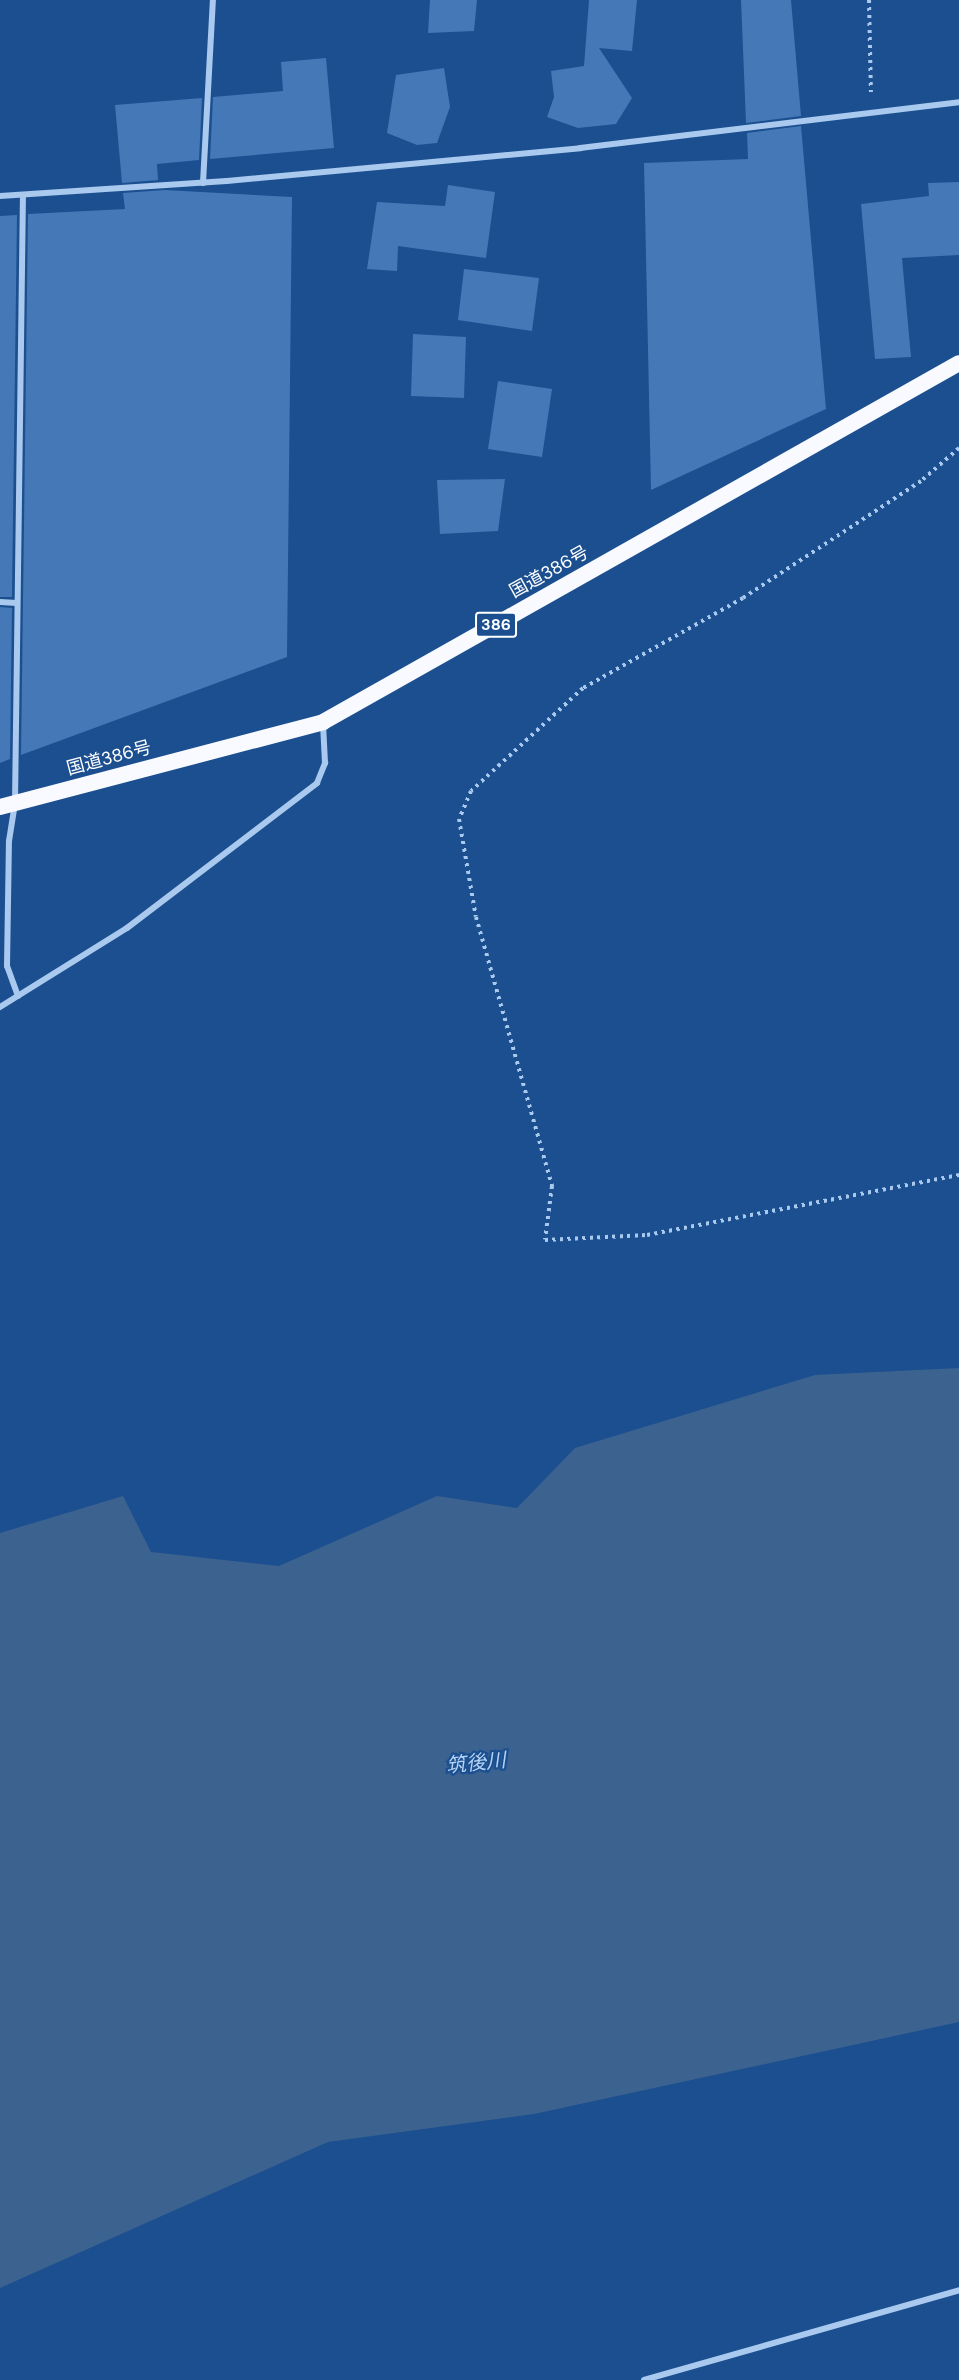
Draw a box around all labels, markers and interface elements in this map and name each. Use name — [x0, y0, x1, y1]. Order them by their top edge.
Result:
street label: 国道386号 — [506, 541, 592, 603]
road number: 386 — [475, 612, 517, 638]
street label: 国道386号 — [64, 736, 154, 780]
water label: 筑後川 — [445, 1748, 507, 1778]

